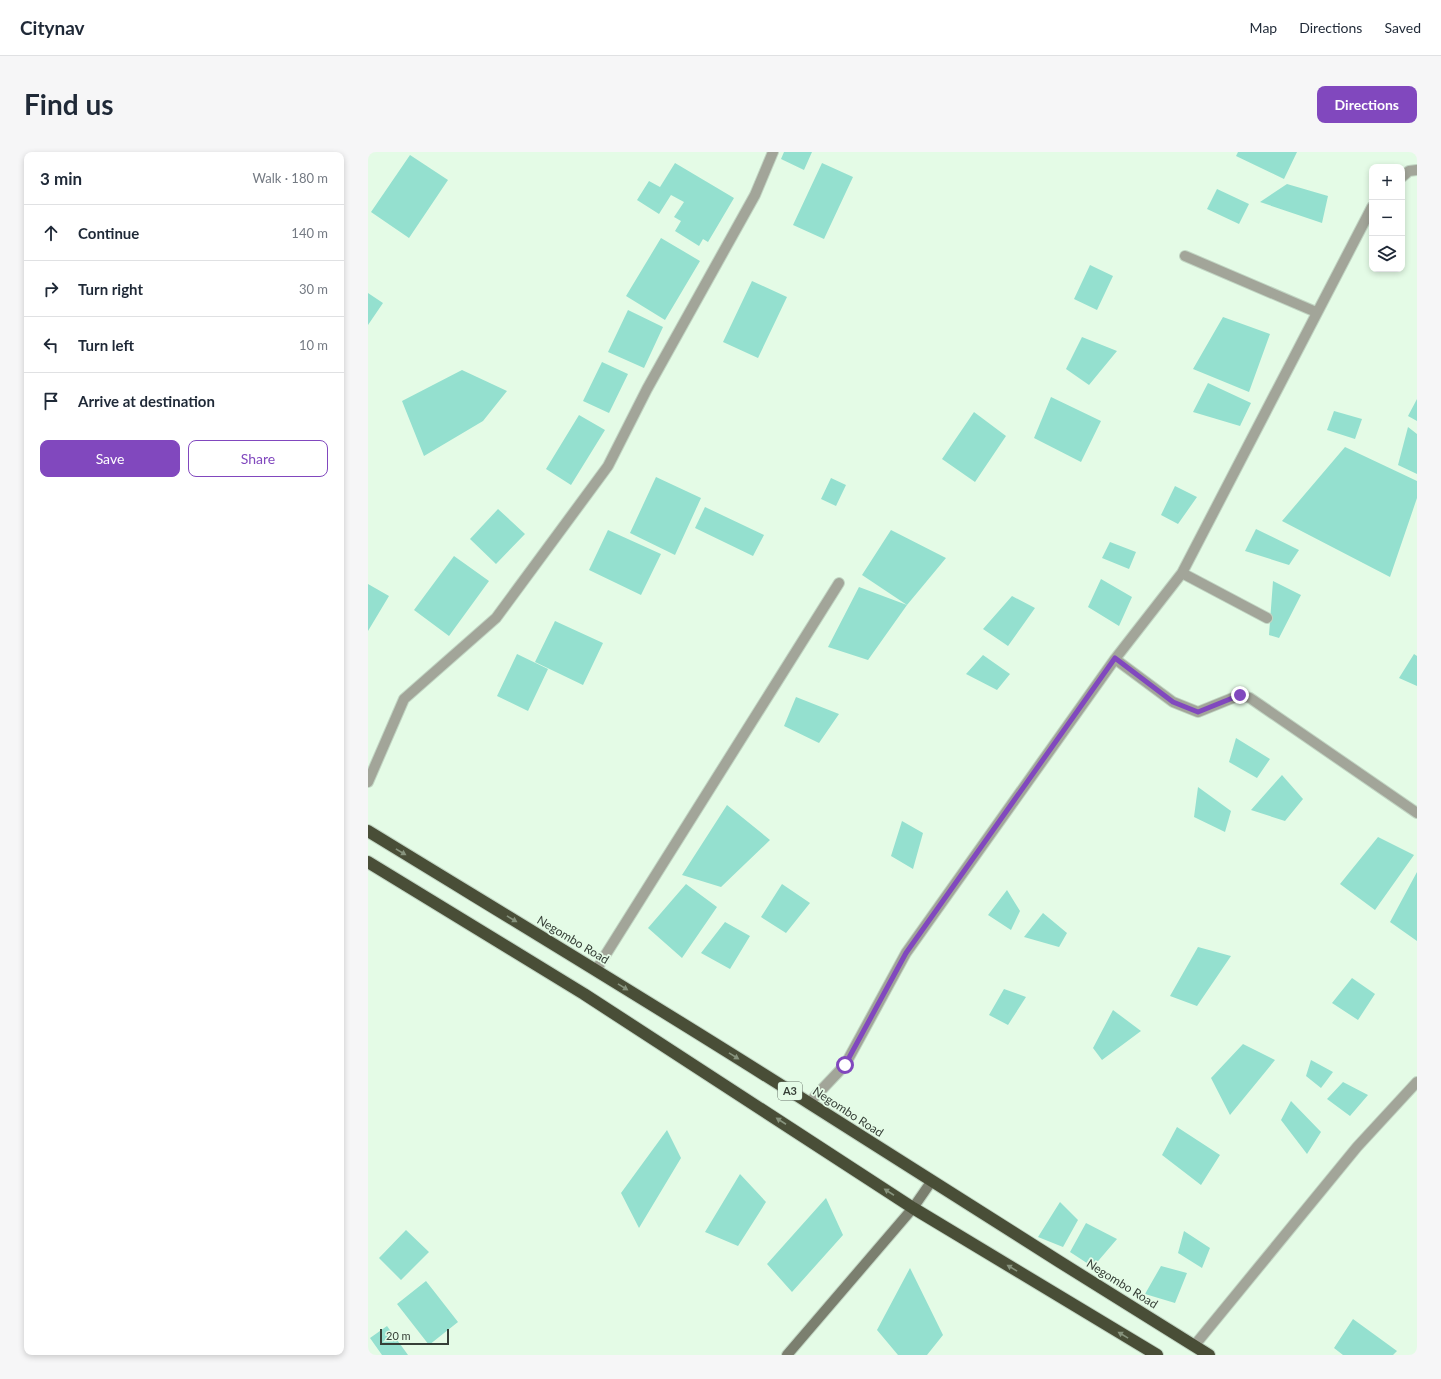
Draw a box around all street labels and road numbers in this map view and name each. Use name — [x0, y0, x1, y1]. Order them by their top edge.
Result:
street label: Negombo Road — [535, 912, 612, 967]
road number: A3 — [778, 1082, 802, 1100]
street label: Negombo Road — [810, 1083, 886, 1140]
street label: Negombo Road — [1084, 1256, 1161, 1311]

